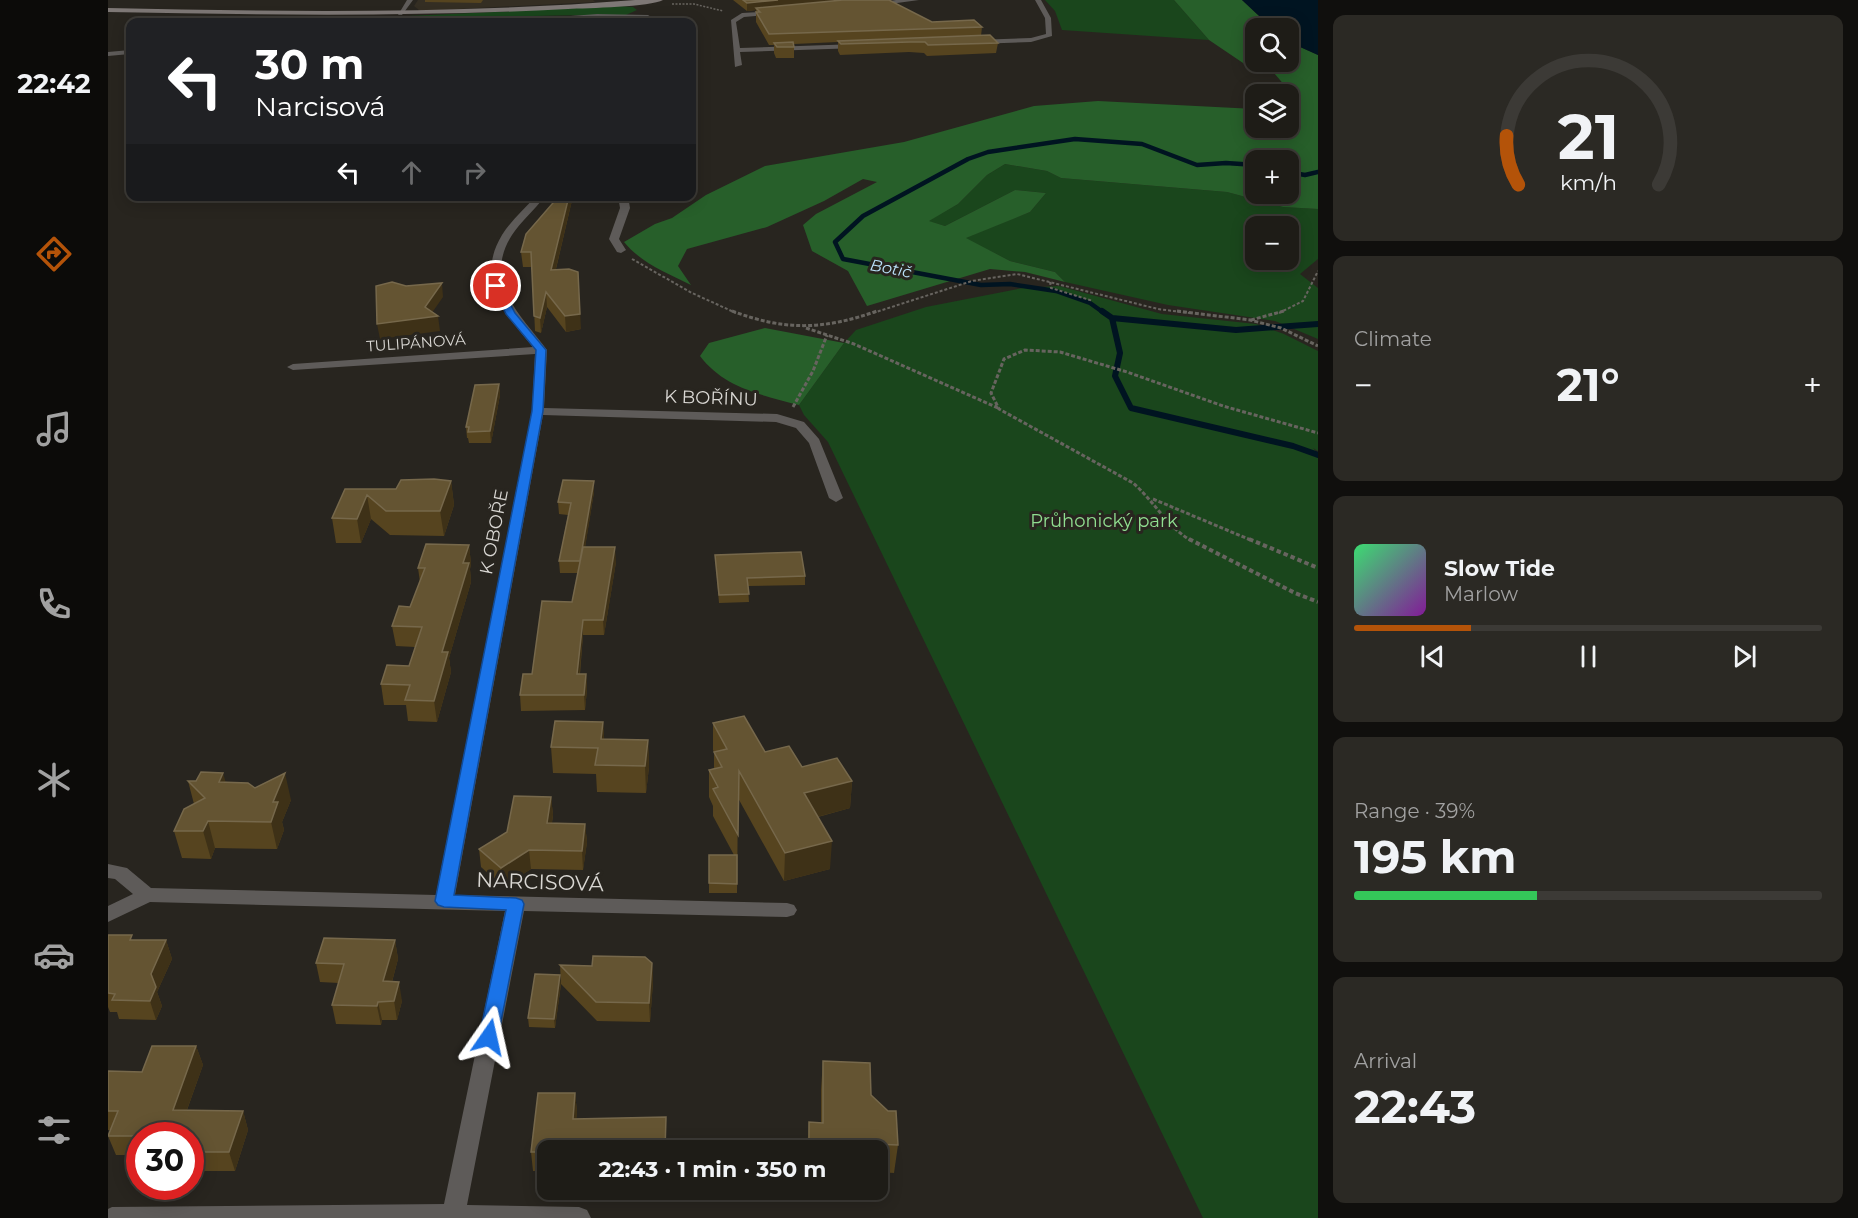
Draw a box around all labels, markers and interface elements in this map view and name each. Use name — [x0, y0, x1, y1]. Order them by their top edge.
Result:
map controls — [1245, 18, 1299, 270]
button: search — [1245, 18, 1299, 72]
text: 30 m — [255, 38, 364, 90]
icon: left — [156, 42, 234, 120]
text: 22:42 — [17, 67, 91, 100]
button: layers — [1245, 84, 1299, 138]
text: Narcisová — [255, 90, 385, 123]
text: 21 — [1557, 99, 1619, 175]
button: + — [1245, 150, 1299, 204]
icon: left — [332, 156, 365, 189]
icon: ahead — [395, 156, 428, 189]
icon: right — [458, 156, 491, 189]
text: km/h — [1559, 169, 1617, 195]
button: − — [1245, 216, 1299, 270]
icon: directions — [33, 233, 75, 275]
water label: Botič — [869, 255, 913, 282]
pin — [470, 260, 521, 311]
icon: arrive — [479, 269, 512, 302]
text: Climate — [1354, 327, 1432, 351]
street label: TULIPÁNOVÁ — [366, 330, 467, 355]
text: 21° — [1556, 357, 1620, 412]
text: − — [1354, 365, 1373, 405]
text: + — [1803, 365, 1822, 405]
street label: K BOŘÍNU — [664, 385, 758, 411]
icon: music — [33, 408, 75, 450]
street label: K OBOŘE — [475, 488, 513, 576]
park label: Průhonický park — [1030, 510, 1178, 532]
text: Slow Tide — [1444, 555, 1555, 582]
text: Marlow — [1444, 582, 1518, 606]
icon: phone — [33, 583, 75, 625]
icon: previous — [1416, 640, 1449, 673]
icon: pause — [1572, 640, 1605, 673]
icon: next — [1728, 640, 1761, 673]
icon: climate — [33, 759, 75, 801]
text: Range · 39% — [1354, 799, 1475, 823]
text: 195 km — [1354, 829, 1516, 884]
street label: NARCISOVÁ — [476, 867, 605, 896]
icon: car — [33, 934, 75, 976]
position arrow — [457, 1005, 521, 1069]
text: Arrival — [1354, 1049, 1417, 1073]
text: 22:43 — [1354, 1079, 1476, 1134]
icon: filters — [33, 1109, 75, 1151]
speed limit sign: 30 — [126, 1122, 204, 1200]
text: 22:43 · 1 min · 350 m — [599, 1156, 826, 1183]

